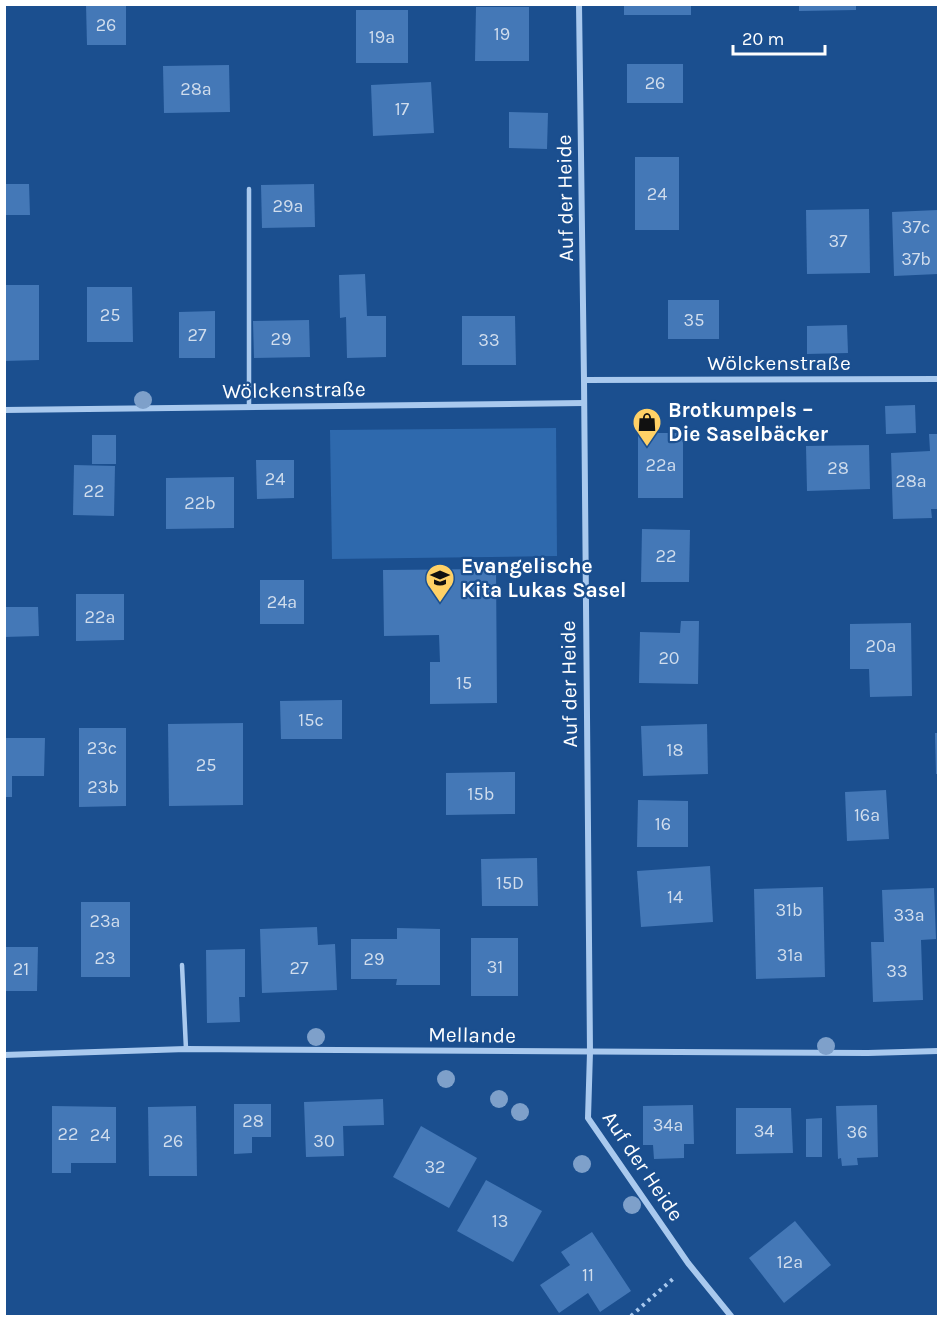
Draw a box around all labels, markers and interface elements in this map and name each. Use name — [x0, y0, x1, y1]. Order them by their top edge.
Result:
house number: 26 — [96, 14, 116, 36]
scale bar — [733, 18, 824, 56]
house number: 19 — [494, 23, 510, 45]
house number: 19a — [369, 26, 395, 48]
text: 20 m — [742, 28, 784, 50]
house number: 26 — [645, 72, 665, 94]
house number: 28a — [180, 78, 212, 100]
house number: 17 — [395, 98, 410, 120]
street label: Auf der Heide — [552, 134, 578, 262]
house number: 24 — [647, 183, 667, 205]
house number: 29a — [273, 195, 303, 217]
house number: 37c — [902, 216, 930, 238]
house number: 37 — [828, 230, 848, 252]
house number: 37b — [901, 248, 931, 270]
house number: 25 — [100, 304, 120, 326]
house number: 35 — [684, 309, 704, 331]
house number: 27 — [188, 324, 207, 346]
house number: 29 — [271, 328, 291, 350]
house number: 33 — [478, 329, 500, 351]
street label: Wölckenstraße — [707, 351, 851, 375]
street label: Wölckenstraße — [222, 377, 366, 403]
place label: Brotkumpels – Die Saselbäcker — [668, 398, 829, 446]
shop icon: Brotkumpels – Die Saselbäcker — [631, 406, 663, 448]
house number: 22a — [646, 454, 676, 476]
house number: 28 — [827, 457, 849, 479]
house number: 24 — [265, 468, 285, 490]
house number: 28a — [895, 470, 927, 492]
house number: 22 — [84, 480, 104, 502]
house number: 22b — [184, 492, 216, 514]
house number: 22 — [656, 545, 676, 567]
place label: Evangelische Kita Lukas Sasel — [461, 554, 626, 602]
school or university icon: Evangelische Kita Lukas Sasel — [424, 562, 456, 604]
house number: 24a — [267, 591, 297, 613]
house number: 22a — [85, 606, 115, 628]
street label: Auf der Heide — [556, 620, 582, 748]
house number: 20a — [865, 635, 897, 657]
house number: 20 — [658, 647, 680, 669]
house number: 15 — [456, 672, 472, 694]
house number: 15c — [298, 709, 324, 731]
house number: 23c — [87, 737, 117, 759]
house number: 18 — [666, 739, 684, 761]
house number: 25 — [196, 754, 216, 776]
house number: 23b — [87, 776, 119, 798]
house number: 15b — [468, 783, 494, 805]
house number: 16a — [854, 804, 880, 826]
house number: 16 — [655, 813, 671, 835]
house number: 15D — [496, 872, 524, 894]
house number: 14 — [667, 886, 683, 908]
house number: 31b — [775, 899, 803, 921]
house number: 33a — [893, 904, 925, 926]
house number: 23a — [90, 910, 120, 932]
house number: 31a — [777, 944, 803, 966]
house number: 23 — [94, 947, 116, 969]
house number: 29 — [364, 948, 384, 970]
house number: 31 — [487, 956, 503, 978]
house number: 27 — [290, 957, 309, 979]
house number: 21 — [13, 958, 29, 980]
house number: 33 — [886, 960, 908, 982]
street label: Mellande — [428, 1022, 516, 1048]
street label: Auf der Heide — [598, 1107, 688, 1225]
house number: 28 — [242, 1110, 264, 1132]
house number: 34a — [653, 1114, 683, 1136]
house number: 34 — [754, 1120, 774, 1142]
house number: 36 — [847, 1121, 867, 1143]
house number: 22 — [58, 1123, 78, 1145]
house number: 24 — [90, 1124, 110, 1146]
house number: 26 — [163, 1130, 183, 1152]
house number: 30 — [313, 1130, 335, 1152]
house number: 32 — [424, 1156, 446, 1178]
house number: 13 — [492, 1210, 508, 1232]
house number: 12a — [777, 1251, 803, 1273]
house number: 11 — [582, 1264, 594, 1286]

